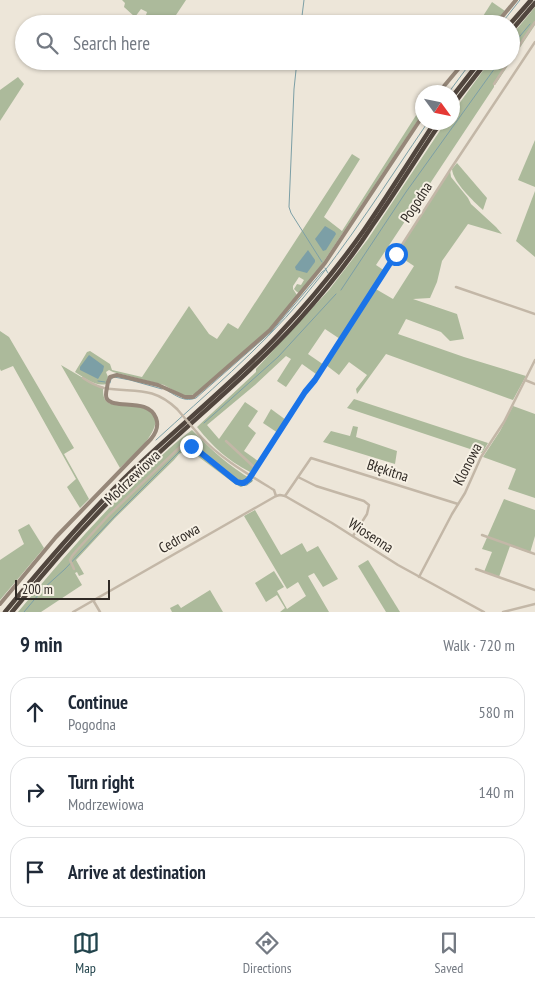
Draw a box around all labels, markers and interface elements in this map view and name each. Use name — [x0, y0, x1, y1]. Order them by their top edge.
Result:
search box — [15, 15, 520, 70]
icon: search — [33, 29, 61, 57]
text: Search here — [73, 31, 150, 55]
north arrow — [415, 85, 460, 130]
street label: Pogodna — [396, 178, 436, 226]
route start — [385, 243, 408, 266]
route end — [180, 435, 203, 458]
street label: Klonowa — [448, 440, 486, 488]
street label: Modrzewiowa — [100, 445, 164, 509]
street label: Błękitna — [365, 454, 411, 486]
street label: Wiosenna — [345, 513, 397, 557]
street label: Cedrowa — [155, 519, 203, 557]
scale bar — [15, 577, 110, 600]
text: 200 m — [22, 580, 53, 598]
text: 9 min — [20, 631, 62, 658]
text: Walk · 720 m — [443, 635, 515, 655]
text: Continue — [68, 690, 128, 714]
icon: ahead — [21, 698, 49, 726]
text: 580 m — [479, 702, 514, 722]
text: Pogodna — [68, 714, 116, 734]
text: Turn right — [68, 770, 134, 794]
icon: right — [21, 778, 49, 806]
text: 140 m — [479, 782, 514, 802]
text: Modrzewiowa — [68, 794, 144, 814]
icon: arrive — [21, 858, 49, 886]
text: Arrive at destination — [68, 860, 206, 884]
tab: Map — [72, 929, 100, 977]
tab: Directions — [243, 929, 291, 977]
tab: Saved — [435, 929, 463, 977]

